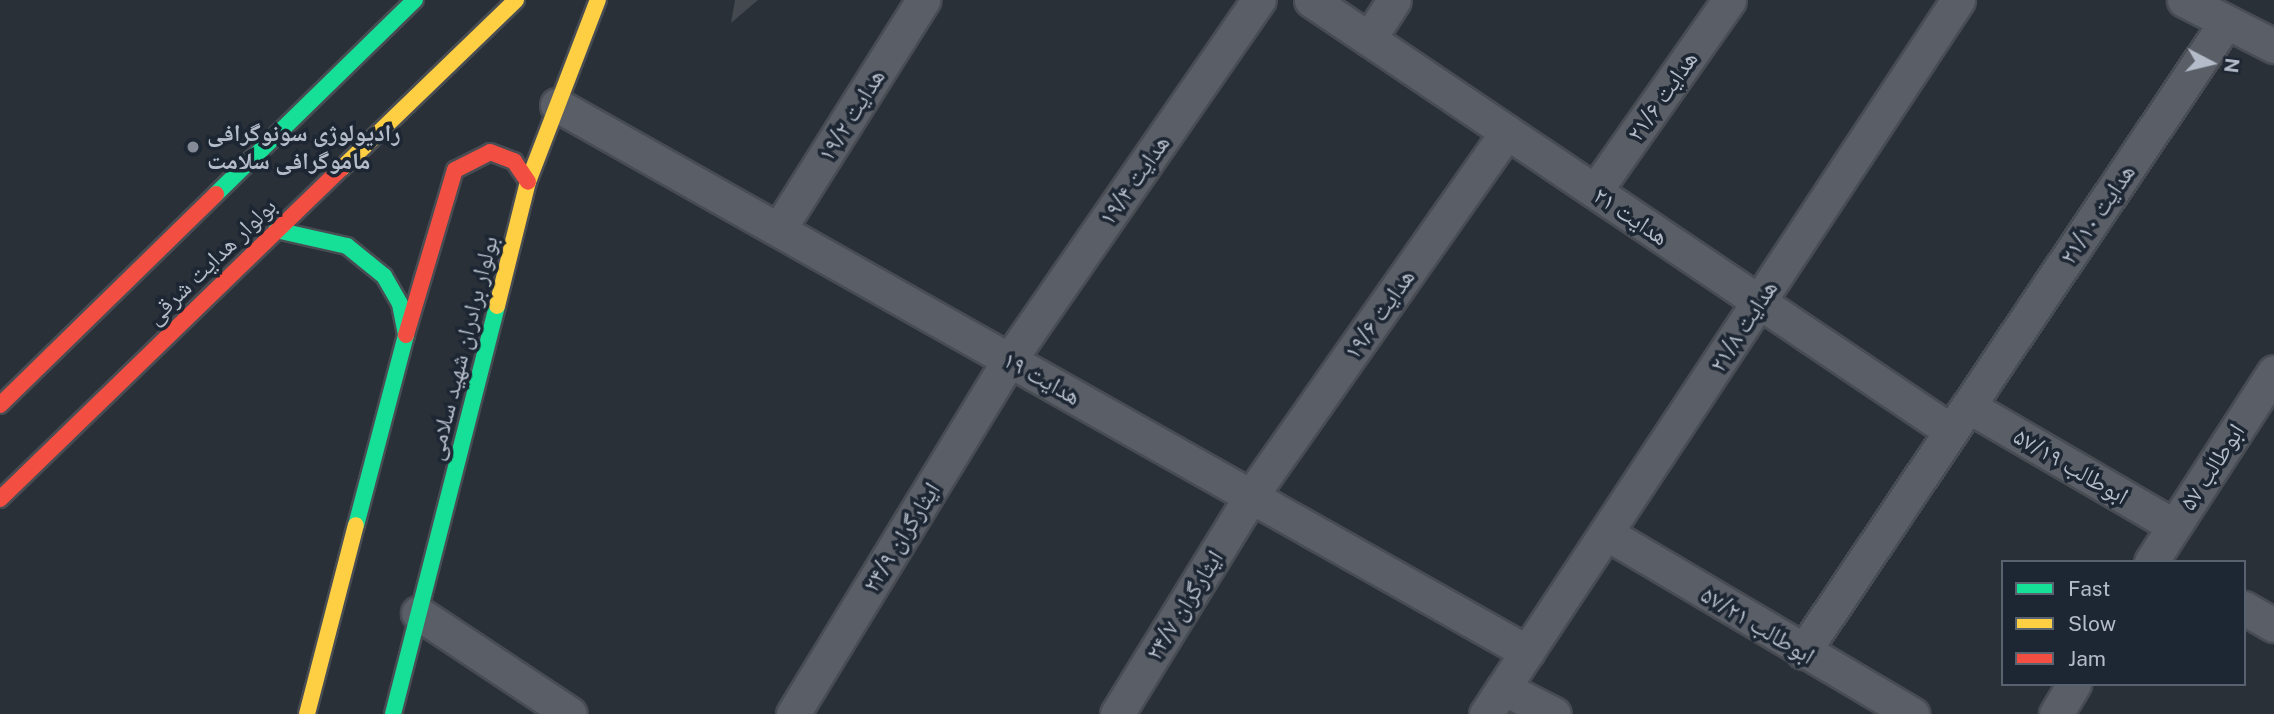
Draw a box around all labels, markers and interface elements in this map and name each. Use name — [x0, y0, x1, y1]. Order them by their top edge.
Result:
north arrow — [2176, 28, 2246, 98]
street label: هدایت ۲۱/۶ — [1620, 45, 1704, 147]
text: N — [2220, 57, 2244, 74]
street label: هدایت ۱۹/۲ — [811, 63, 891, 167]
place label: رادیولوژی سونوگرافی ماموگرافی سلامت — [207, 119, 400, 175]
street label: هدایت ۱۹/۴ — [1092, 129, 1176, 231]
marker: رادیولوژی سونوگرافی ماموگرافی سلامت — [185, 139, 201, 155]
street label: هدایت ۲۱/۱۰ — [2053, 158, 2141, 270]
street label: هدایت ۲۱ — [1588, 180, 1674, 252]
street label: بولوار هدایت شرقی — [140, 192, 282, 330]
street label: بولوار برادران شهید سلامی — [420, 233, 504, 463]
street label: هدایت ۱۹/۶ — [1337, 263, 1421, 365]
street label: هدایت ۲۱/۸ — [1703, 275, 1783, 377]
street label: هدایت ۱۹ — [998, 345, 1086, 411]
street label: ابوطالب ۵۷ — [2173, 418, 2251, 516]
street label: ابوطالب ۵۷/۱۹ — [2009, 422, 2133, 510]
street label: ایثارگران ۲۴/۹ — [856, 477, 946, 597]
street label: ایثارگران ۲۴/۷ — [1139, 545, 1229, 665]
legend — [2001, 560, 2246, 686]
text: Fast — [2068, 576, 2110, 601]
street label: ابوطالب ۵۷/۲۱ — [1696, 580, 1820, 670]
text: Slow — [2068, 611, 2116, 636]
text: Jam — [2068, 646, 2106, 671]

